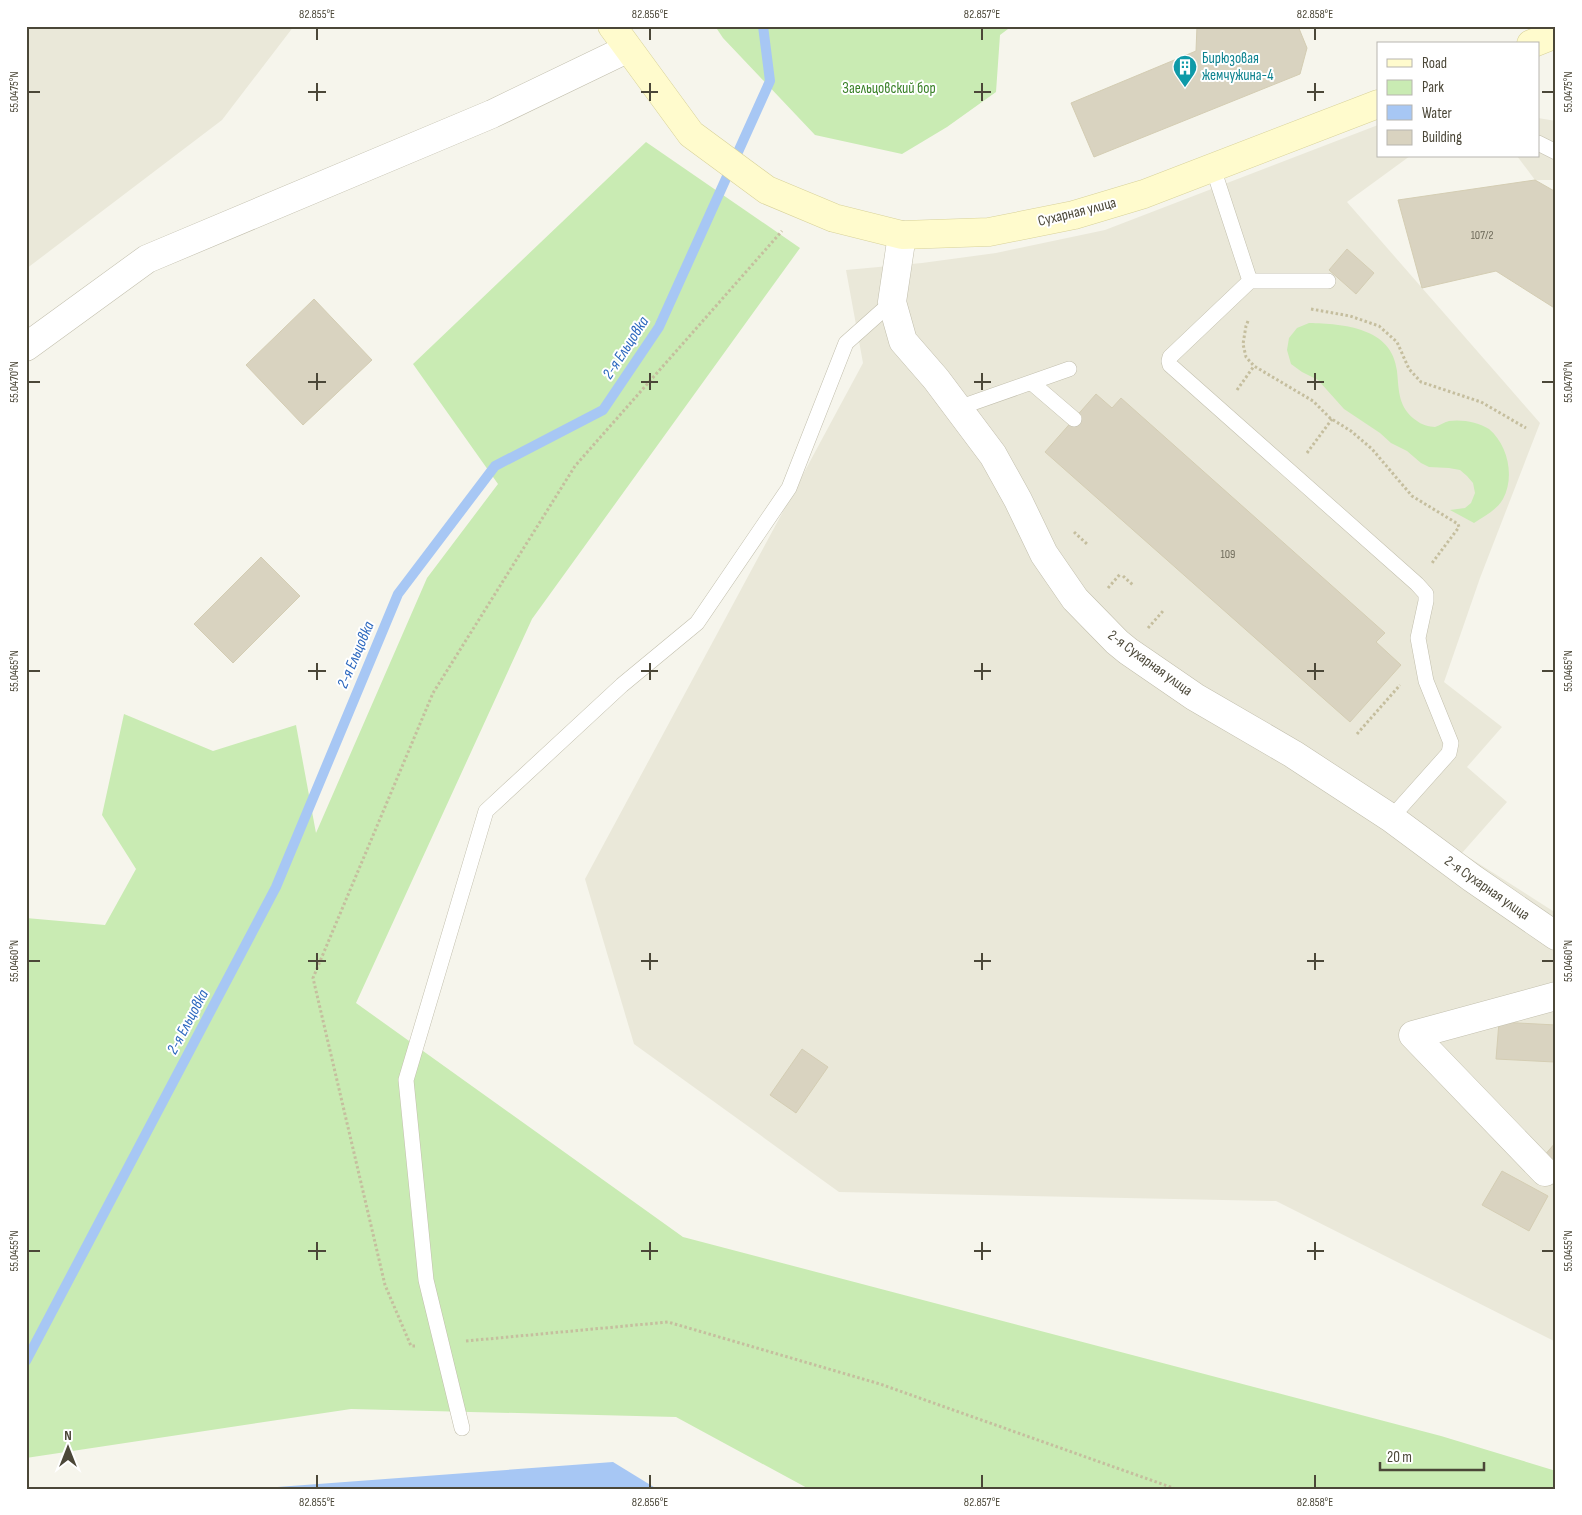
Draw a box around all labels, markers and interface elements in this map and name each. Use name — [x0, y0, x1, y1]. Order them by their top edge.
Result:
text: 82.855°E — [299, 7, 335, 22]
text: 82.856°E — [632, 7, 668, 22]
text: 82.857°E — [964, 7, 1000, 22]
text: 82.858°E — [1297, 7, 1333, 22]
legend — [1377, 42, 1540, 158]
place label: Бирюзовая жемчужина-4 — [1202, 49, 1273, 85]
building icon: Бирюзовая жемчужина-4 — [1172, 54, 1198, 88]
text: Road — [1422, 54, 1447, 73]
text: 55.0475°N — [7, 71, 22, 113]
text: 55.0475°N — [1561, 71, 1576, 113]
text: Park — [1422, 78, 1444, 97]
park label: Заельцовский бор — [842, 79, 936, 98]
text: Water — [1422, 104, 1453, 123]
text: Building — [1422, 128, 1462, 147]
street label: Сухарная улица — [1036, 193, 1118, 231]
house number: 107/2 — [1471, 228, 1493, 243]
water label: 2-я Ельцовка — [599, 313, 653, 383]
text: 55.0470°N — [7, 361, 22, 403]
text: 55.0470°N — [1561, 361, 1576, 403]
house number: 109 — [1221, 547, 1235, 562]
water label: 2-я Ельцовка — [333, 618, 379, 691]
street label: 2-я Сухарная улица — [1104, 626, 1196, 700]
text: 55.0465°N — [7, 650, 22, 692]
text: 55.0465°N — [1561, 650, 1576, 692]
street label: 2-я Сухарная улица — [1441, 852, 1534, 925]
text: 55.0460°N — [7, 940, 22, 982]
text: 55.0460°N — [1561, 940, 1576, 982]
water label: 2-я Ельцовка — [163, 986, 213, 1058]
text: 55.0455°N — [7, 1230, 22, 1272]
text: 55.0455°N — [1561, 1230, 1576, 1272]
north arrow — [42, 1422, 92, 1472]
text: N — [64, 1427, 72, 1444]
scale bar — [1380, 1440, 1483, 1472]
text: 20 m — [1387, 1448, 1412, 1467]
text: 82.855°E — [299, 1495, 335, 1510]
text: 82.856°E — [632, 1495, 668, 1510]
text: 82.857°E — [964, 1495, 1000, 1510]
text: 82.858°E — [1297, 1495, 1333, 1510]

